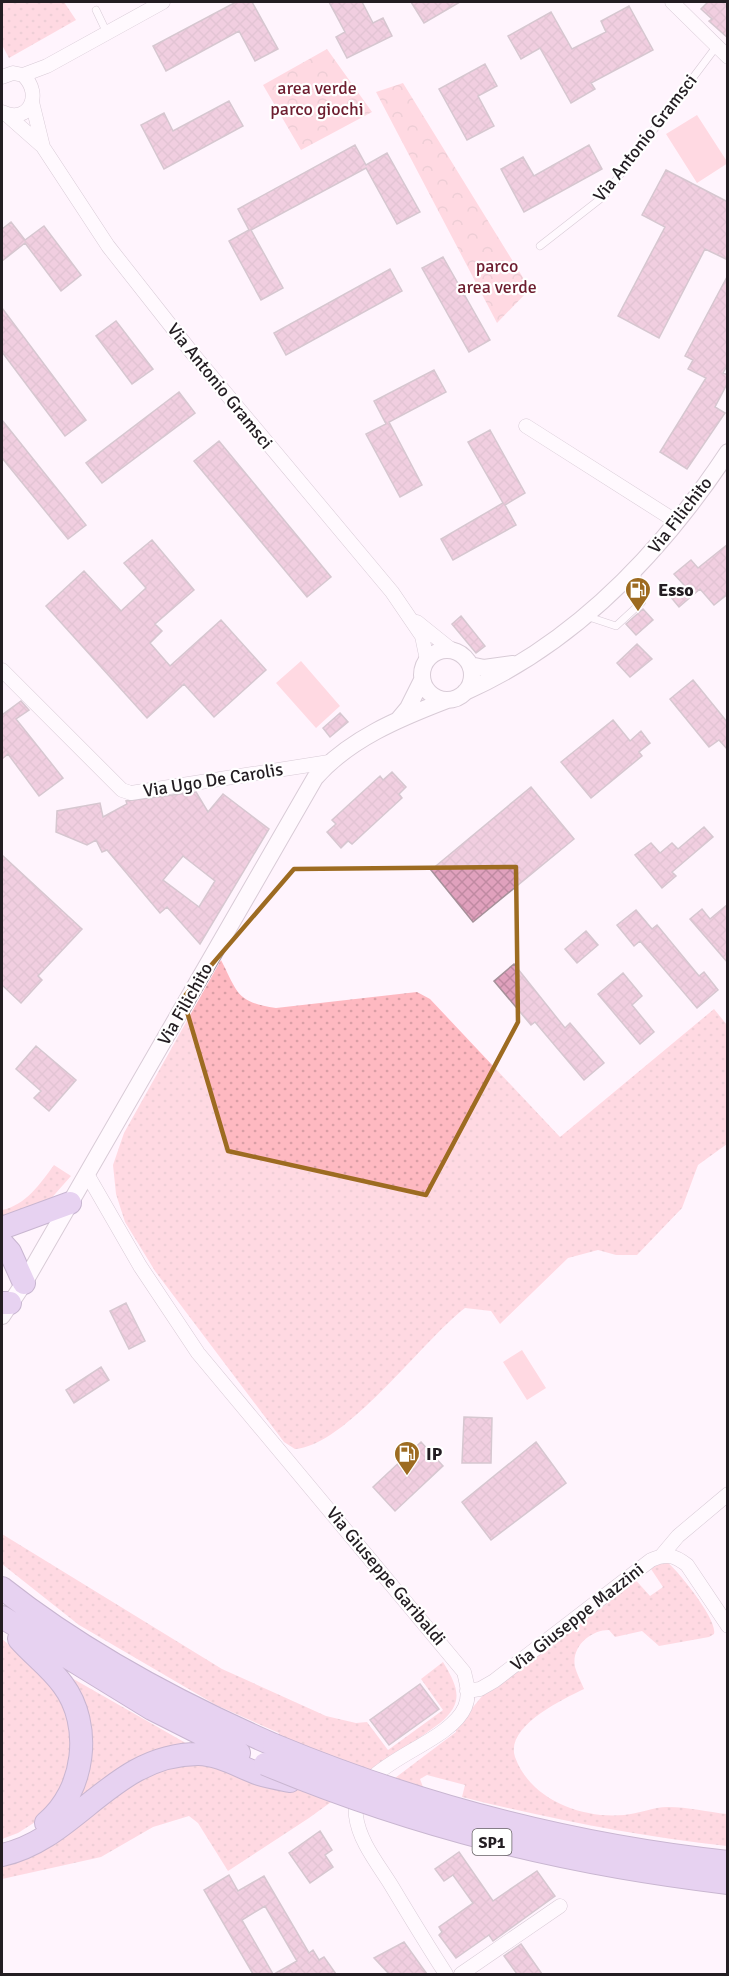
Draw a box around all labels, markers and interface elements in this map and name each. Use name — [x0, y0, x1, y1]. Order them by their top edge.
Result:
street label: Via Antonio Gramsci — [588, 70, 702, 206]
park label: area verde parco giochi — [270, 77, 364, 120]
park label: parco area verde — [457, 255, 537, 298]
street label: Via Antonio Gramsci — [162, 319, 278, 453]
street label: Via Filichito — [643, 472, 717, 558]
fuel station icon: Esso — [623, 575, 653, 613]
place label: Esso — [658, 579, 694, 601]
street label: Via Ugo De Carolis — [142, 758, 285, 802]
street label: Via Filichito — [153, 959, 217, 1049]
fuel station icon: IP — [392, 1439, 422, 1477]
place label: IP — [426, 1443, 443, 1465]
street label: Via Giuseppe Garibaldi — [322, 1502, 450, 1650]
street label: Via Giuseppe Mazzini — [506, 1558, 648, 1676]
road number: SP1 — [472, 1829, 512, 1855]

